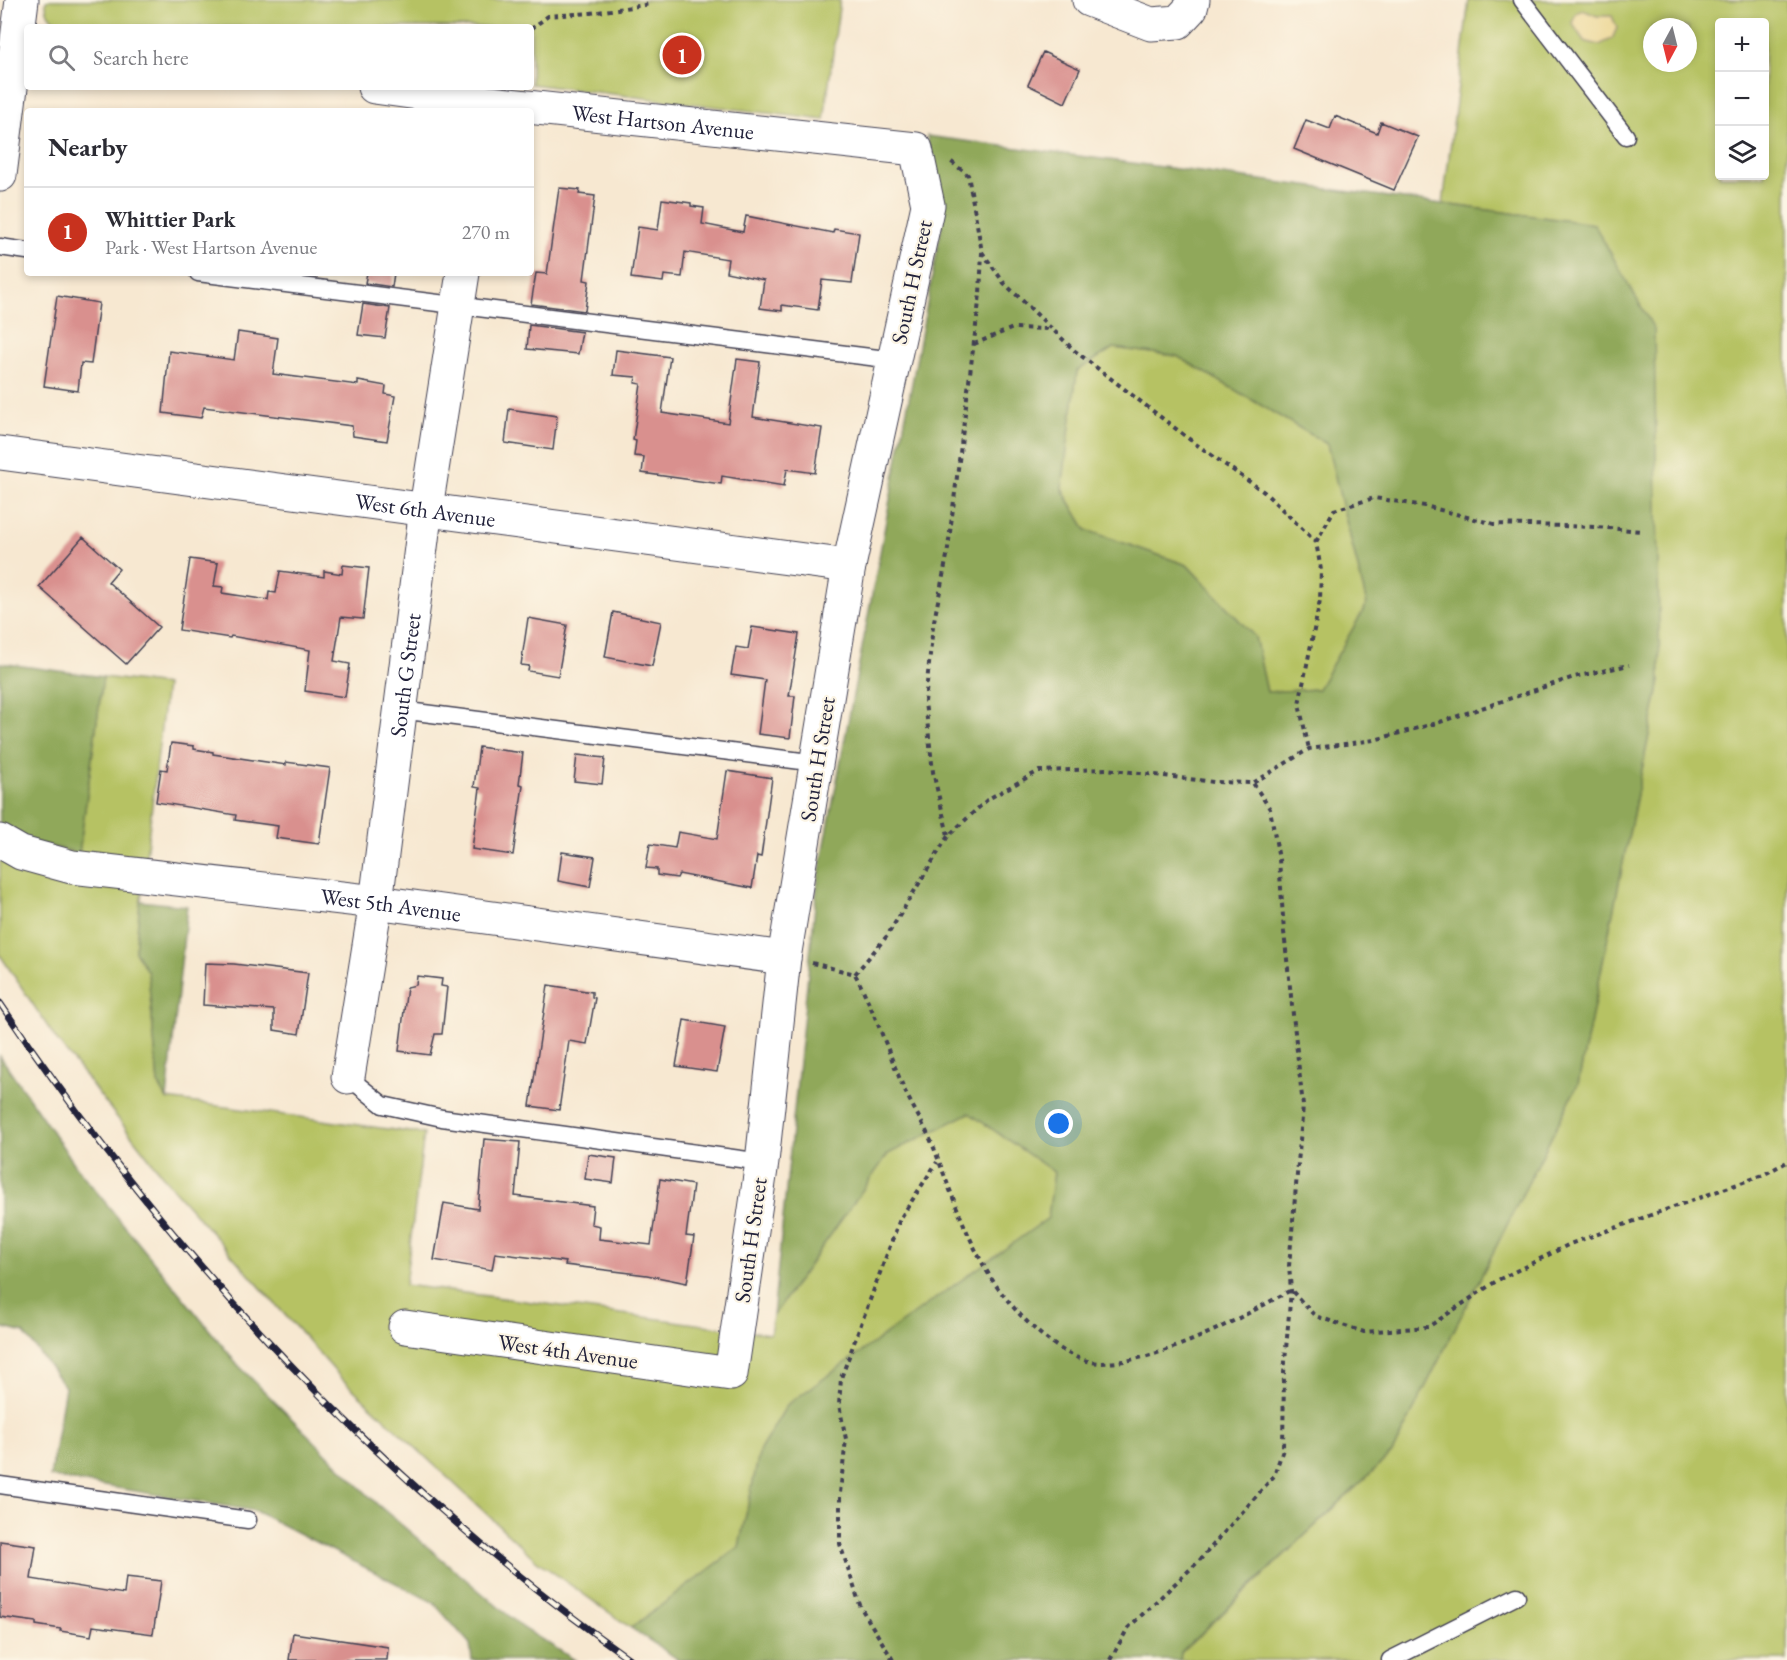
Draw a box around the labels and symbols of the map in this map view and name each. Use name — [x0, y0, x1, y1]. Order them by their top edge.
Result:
north arrow — [1643, 18, 1697, 72]
pin: 1 — [662, 32, 702, 78]
street label: West Hartson Avenue — [570, 98, 756, 146]
street label: South H Street — [884, 217, 939, 347]
street label: West 6th Avenue — [353, 486, 498, 534]
street label: South G Street — [383, 612, 428, 739]
street label: South H Street — [793, 695, 842, 824]
street label: West 5th Avenue — [319, 882, 463, 929]
your location — [1044, 1109, 1073, 1138]
street label: South H Street — [727, 1176, 774, 1304]
street label: West 4th Avenue — [496, 1327, 640, 1376]

